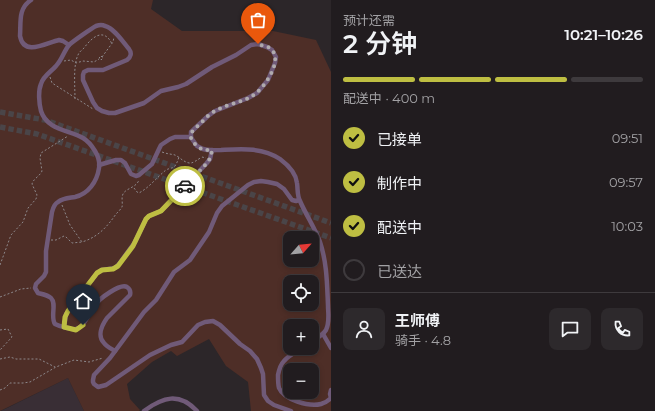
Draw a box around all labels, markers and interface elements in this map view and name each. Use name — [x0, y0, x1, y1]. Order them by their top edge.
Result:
pin — [241, 3, 275, 44]
icon: bag — [247, 9, 269, 31]
text: 预计还需 — [343, 12, 395, 28]
text: 10:21–10:26 — [564, 25, 643, 44]
text: 2 分钟 — [343, 28, 417, 60]
text: 配送中 · 400 m — [343, 90, 435, 106]
icon: check — [343, 127, 365, 149]
text: 已接单 — [377, 130, 422, 149]
text: 09:51 — [612, 130, 643, 146]
courier — [165, 166, 205, 206]
icon: check — [343, 171, 365, 193]
text: 制作中 — [377, 174, 422, 193]
text: 09:57 — [609, 174, 643, 190]
icon: car — [174, 175, 196, 197]
icon: check — [343, 215, 365, 237]
text: 配送中 — [377, 218, 422, 237]
text: 10:03 — [611, 218, 643, 234]
north arrow — [283, 231, 319, 267]
map controls — [283, 231, 319, 399]
text: 已送达 — [377, 262, 422, 281]
button: locate — [283, 275, 319, 311]
pin — [66, 284, 100, 325]
icon: home — [72, 290, 94, 312]
button: person — [343, 308, 385, 350]
button: chat — [549, 308, 591, 350]
button: phone — [601, 308, 643, 350]
text: 王师傅 — [395, 311, 440, 330]
button: + — [283, 319, 319, 355]
text: 骑手 · 4.8 — [395, 332, 451, 348]
button: − — [283, 363, 319, 399]

